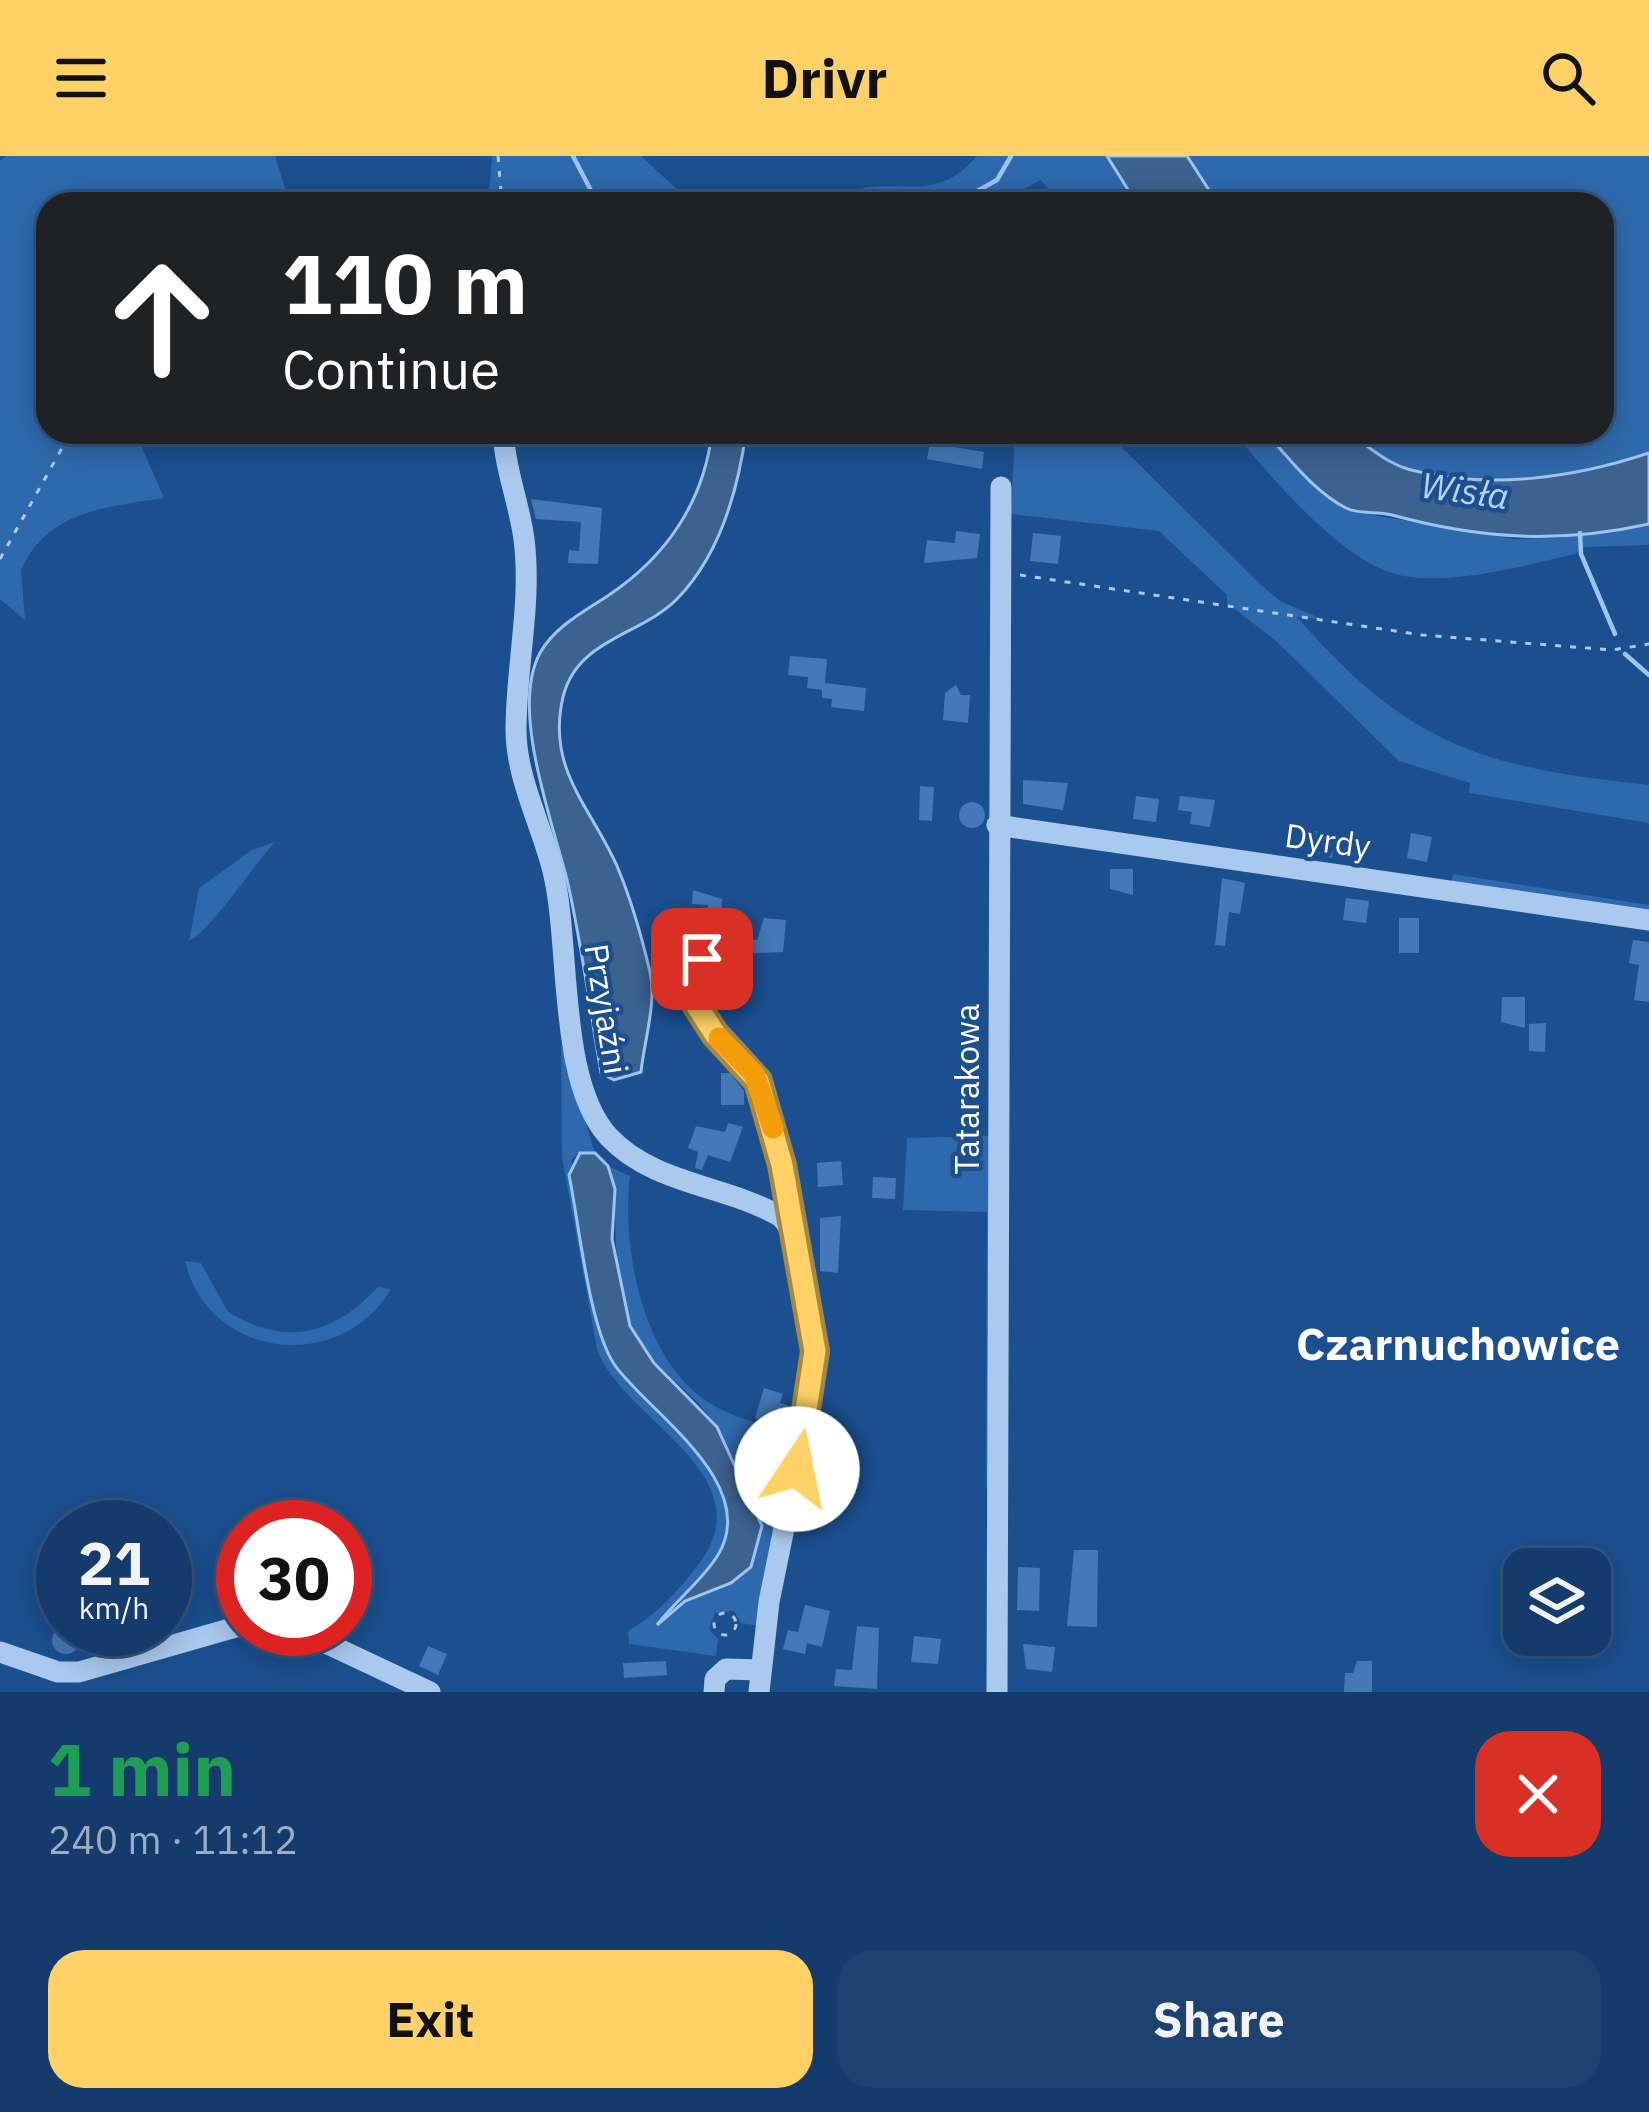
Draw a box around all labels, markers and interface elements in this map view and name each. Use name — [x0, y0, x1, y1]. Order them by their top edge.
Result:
text: Drivr — [762, 43, 887, 113]
icon: menu — [48, 45, 114, 111]
icon: search — [1535, 45, 1601, 111]
text: 110 m — [282, 228, 528, 337]
icon: ahead — [84, 240, 240, 396]
text: Continue — [282, 334, 500, 404]
water label: Wisła — [1418, 461, 1512, 519]
street label: Dyrdy — [1282, 813, 1374, 867]
pin — [651, 908, 753, 1010]
icon: arrive — [669, 926, 735, 992]
street label: Przyjaźni — [575, 941, 639, 1077]
street label: Tatarakowa — [945, 1004, 988, 1174]
district label: Czarnuchowice — [1296, 1314, 1620, 1372]
position arrow — [734, 1406, 860, 1532]
speed limit sign: 30 — [216, 1500, 372, 1656]
text: 21 — [78, 1523, 150, 1602]
map controls — [1503, 1548, 1611, 1656]
button: layers — [1503, 1548, 1611, 1656]
text: km/h — [79, 1588, 149, 1627]
text: 1 min — [48, 1722, 236, 1816]
button: close — [1475, 1731, 1601, 1857]
text: 240 m · 11:12 — [48, 1814, 298, 1865]
button: Exit — [48, 1950, 813, 2088]
button: Share — [837, 1950, 1601, 2088]

